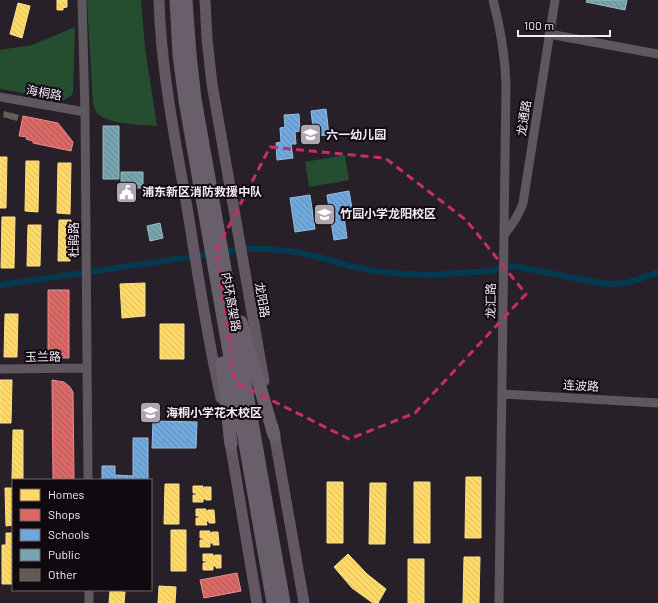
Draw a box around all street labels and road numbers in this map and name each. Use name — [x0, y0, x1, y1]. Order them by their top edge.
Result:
street label: 海桐路 — [25, 82, 63, 102]
street label: 龙通路 — [513, 99, 533, 137]
street label: 杜鹃路 — [66, 222, 80, 258]
street label: 内环高架路 — [220, 271, 244, 333]
street label: 龙阳路 — [253, 281, 273, 319]
street label: 龙汇路 — [483, 283, 497, 319]
street label: 玉兰路 — [25, 349, 61, 363]
street label: 连波路 — [563, 377, 599, 393]

